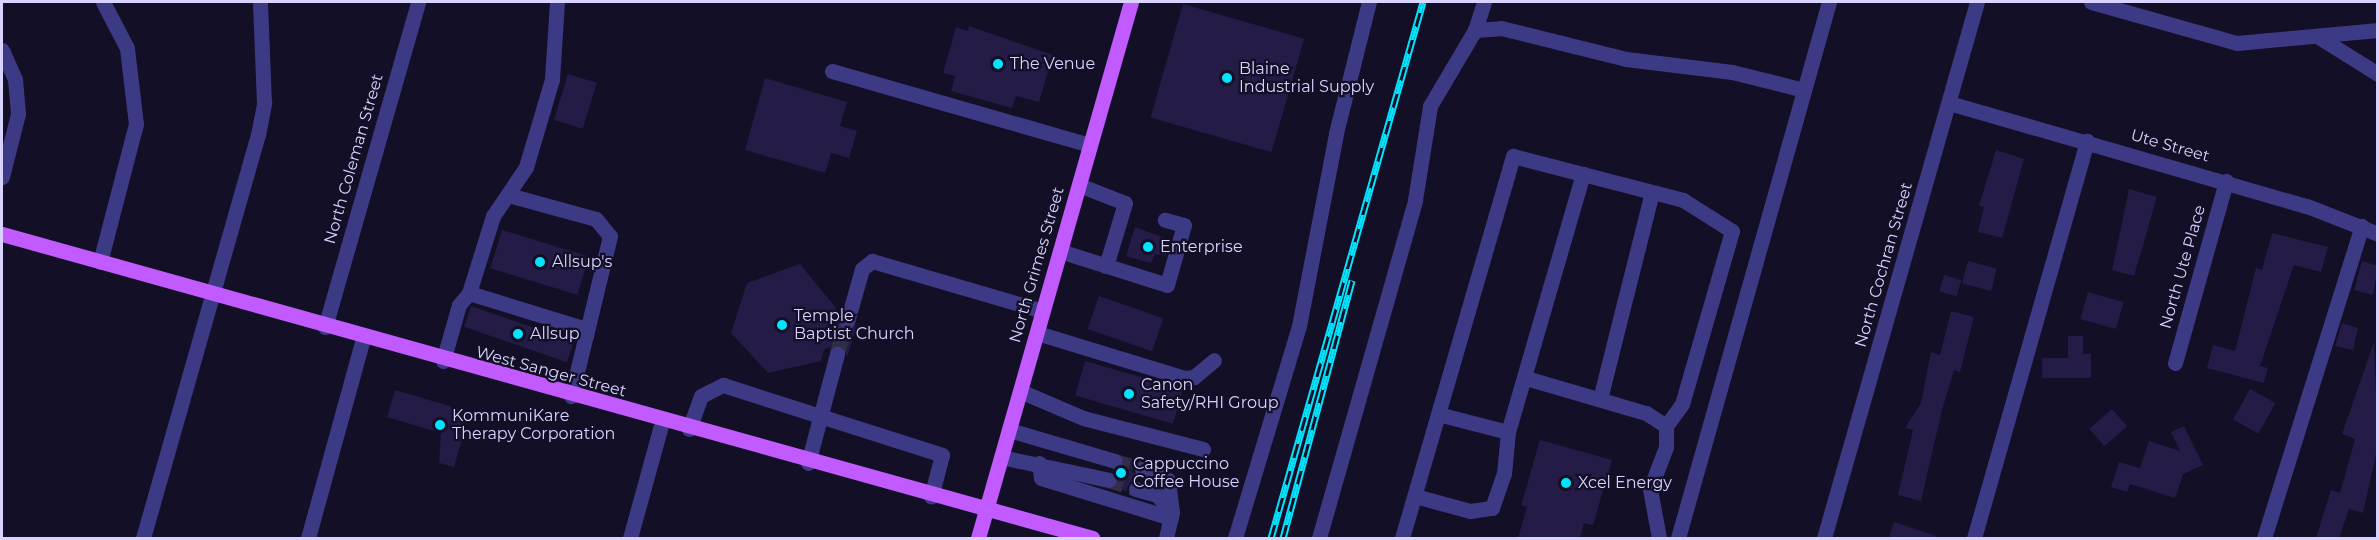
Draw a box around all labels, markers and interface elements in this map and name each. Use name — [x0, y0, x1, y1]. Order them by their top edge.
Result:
place label: The Venue — [1010, 54, 1095, 74]
marker: The Venue — [991, 57, 1005, 71]
place label: Blaine Industrial Supply — [1239, 59, 1374, 97]
marker: Blaine Industrial Supply — [1220, 71, 1234, 85]
street label: North Coleman Street — [321, 72, 387, 246]
street label: Ute Street — [2128, 126, 2212, 166]
street label: North Cochran Street — [1851, 180, 1917, 350]
street label: North Grimes Street — [1006, 185, 1068, 345]
street label: North Ute Place — [2156, 203, 2210, 331]
place label: Enterprise — [1160, 237, 1243, 257]
marker: Enterprise — [1141, 240, 1155, 254]
place label: Allsup's — [552, 252, 612, 272]
marker: Allsup's — [533, 255, 547, 269]
place label: Temple Baptist Church — [794, 306, 914, 344]
marker: Temple Baptist Church — [775, 318, 789, 332]
place label: Allsup — [530, 324, 579, 344]
marker: Allsup — [511, 327, 525, 341]
street label: West Sanger Street — [474, 343, 628, 401]
place label: Canon Safety/RHI Group — [1141, 375, 1279, 413]
marker: Canon Safety/RHI Group — [1122, 387, 1136, 401]
place label: KommuniKare Therapy Corporation — [452, 406, 615, 444]
marker: KommuniKare Therapy Corporation — [433, 418, 447, 432]
place label: Cappuccino Coffee House — [1133, 454, 1240, 492]
marker: Cappuccino Coffee House — [1114, 466, 1128, 480]
place label: Xcel Energy — [1578, 473, 1672, 493]
marker: Xcel Energy — [1559, 476, 1573, 490]

